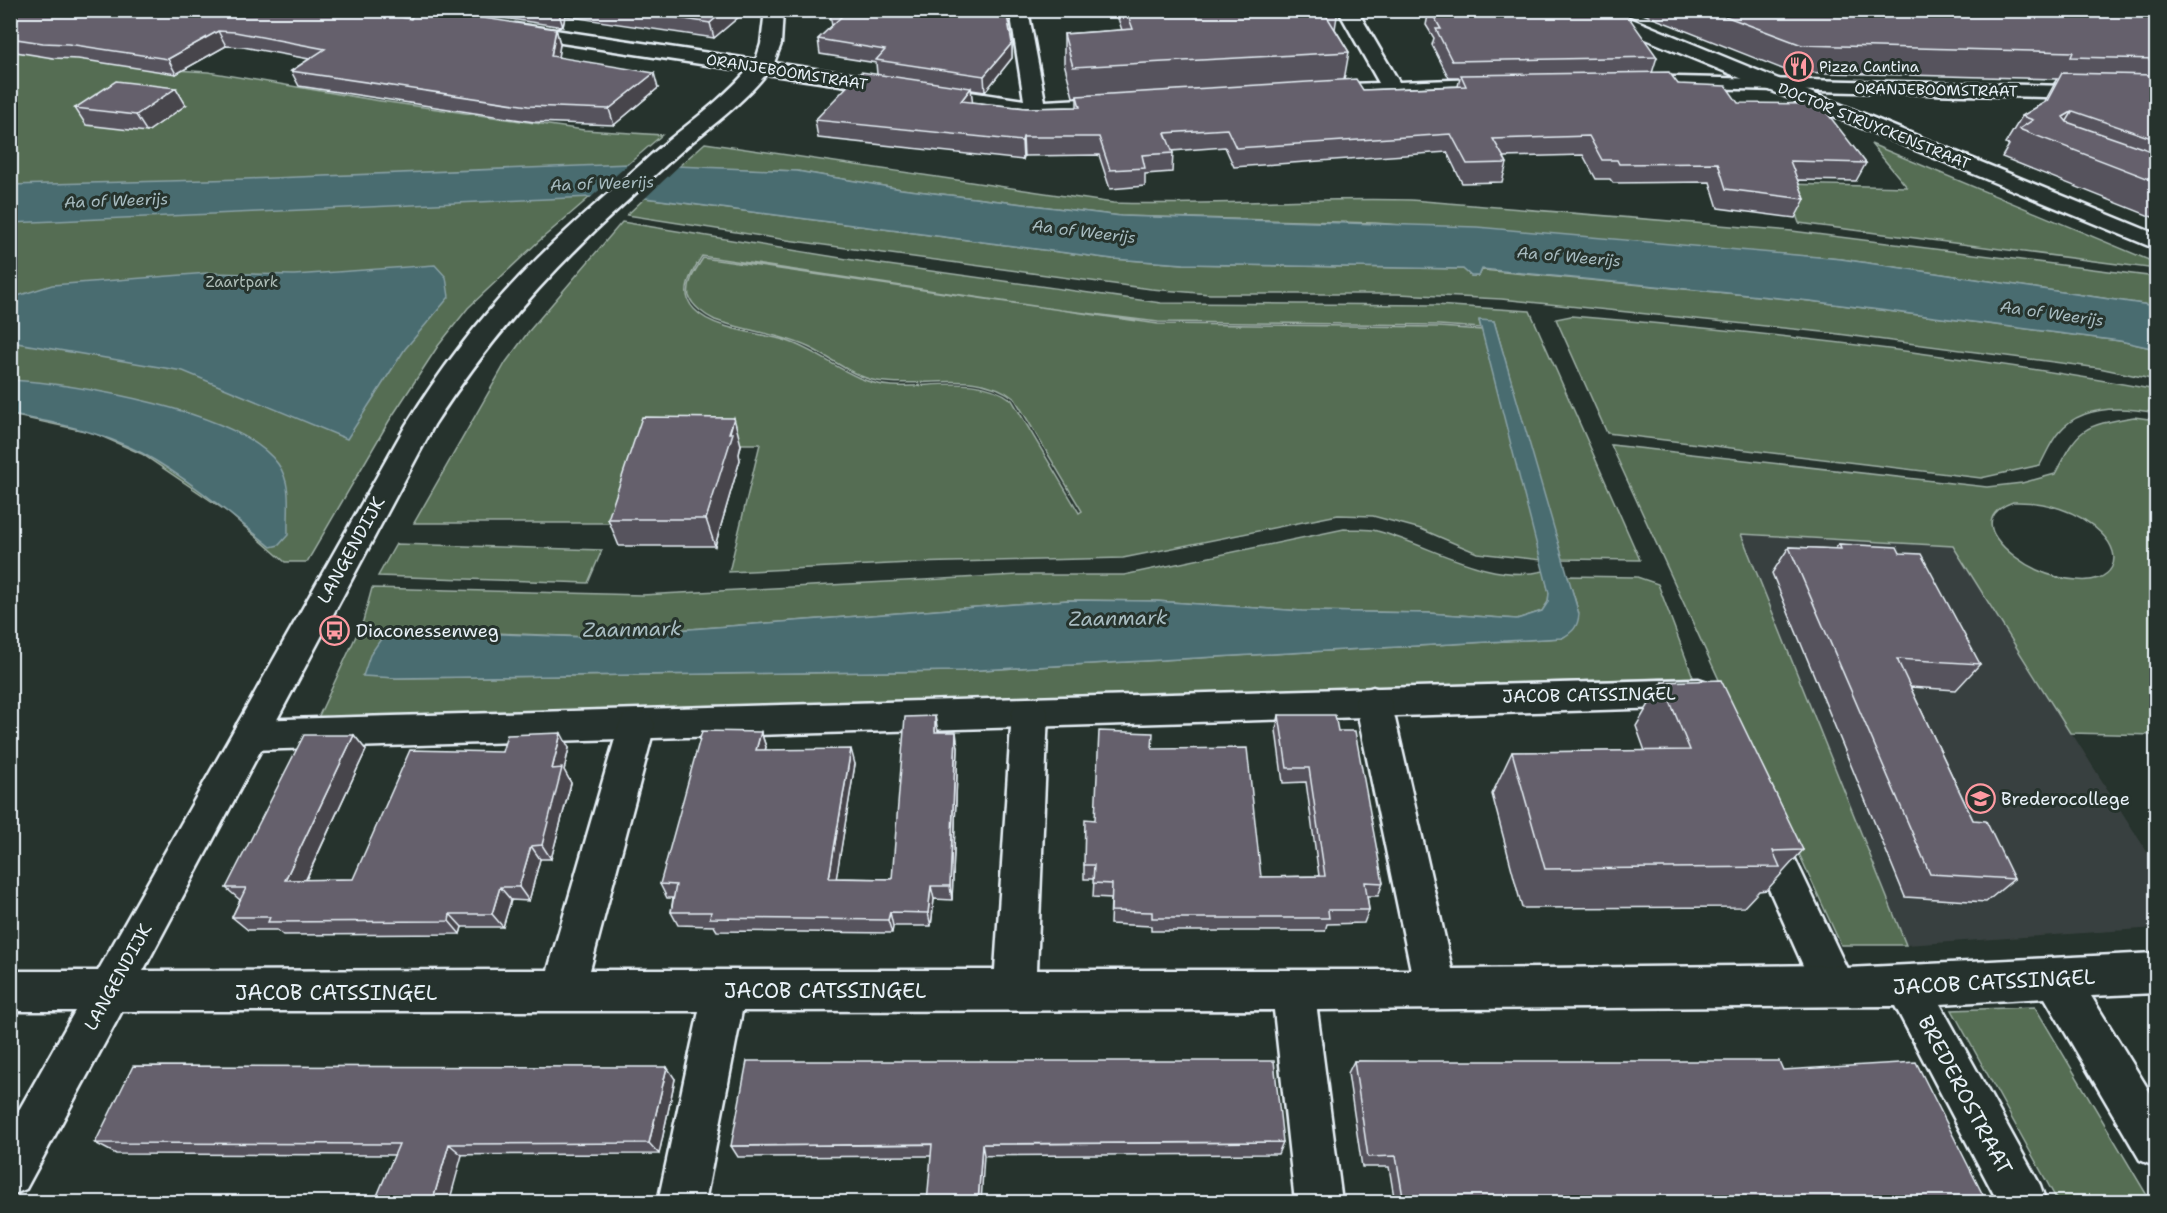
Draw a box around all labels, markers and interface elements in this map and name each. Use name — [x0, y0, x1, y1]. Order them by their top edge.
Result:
street label: ORANJEBOOMSTRAAT — [705, 49, 869, 95]
restaurant icon: Pizza Cantina — [1782, 51, 1814, 83]
place label: Pizza Cantina — [1819, 57, 1920, 77]
street label: DOCTOR STRUYCKENSTRAAT — [1775, 78, 1973, 174]
street label: ORANJEBOOMSTRAAT — [1854, 79, 2018, 101]
water label: Aa of Weerijs — [550, 171, 655, 196]
water label: Aa of Weerijs — [64, 188, 169, 213]
water label: Aa of Weerijs — [1031, 215, 1137, 248]
water label: Aa of Weerijs — [1516, 241, 1622, 272]
park label: Zaartpark — [206, 272, 278, 292]
water label: Aa of Weerijs — [1999, 296, 2105, 331]
street label: LANGENDIJK — [312, 492, 390, 608]
water label: Zaanmark — [1068, 604, 1168, 632]
bus stop icon: Diaconessenweg — [319, 615, 351, 647]
water label: Zaanmark — [582, 615, 682, 643]
place label: Diaconessenweg — [356, 619, 499, 643]
street label: JACOB CATSSINGEL — [1502, 681, 1676, 709]
school or university icon: Brederocollege — [1964, 783, 1996, 815]
place label: Brederocollege — [2001, 787, 2130, 811]
street label: LANGENDIJK — [79, 919, 157, 1035]
street label: JACOB CATSSINGEL — [1892, 963, 2096, 1001]
street label: JACOB CATSSINGEL — [724, 977, 927, 1005]
street label: JACOB CATSSINGEL — [235, 979, 438, 1007]
street label: BREDEROSTRAAT — [1911, 1011, 2019, 1179]

